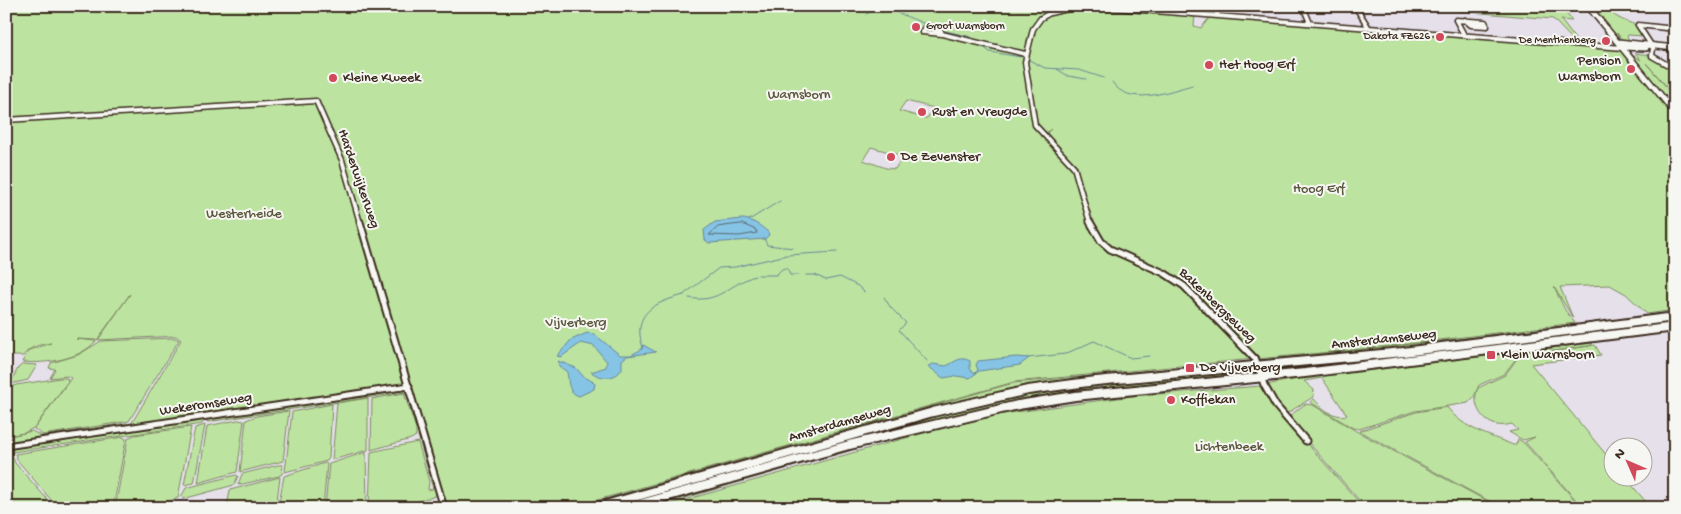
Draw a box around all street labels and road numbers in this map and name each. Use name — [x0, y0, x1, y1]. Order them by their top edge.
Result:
street label: Harderwijkerweg — [333, 127, 383, 231]
street label: Bakenbergseweg — [1174, 264, 1259, 347]
street label: Amsterdamseweg — [1331, 326, 1437, 354]
street label: Wekeromseweg — [159, 389, 253, 421]
street label: Amsterdamseweg — [787, 401, 893, 447]

